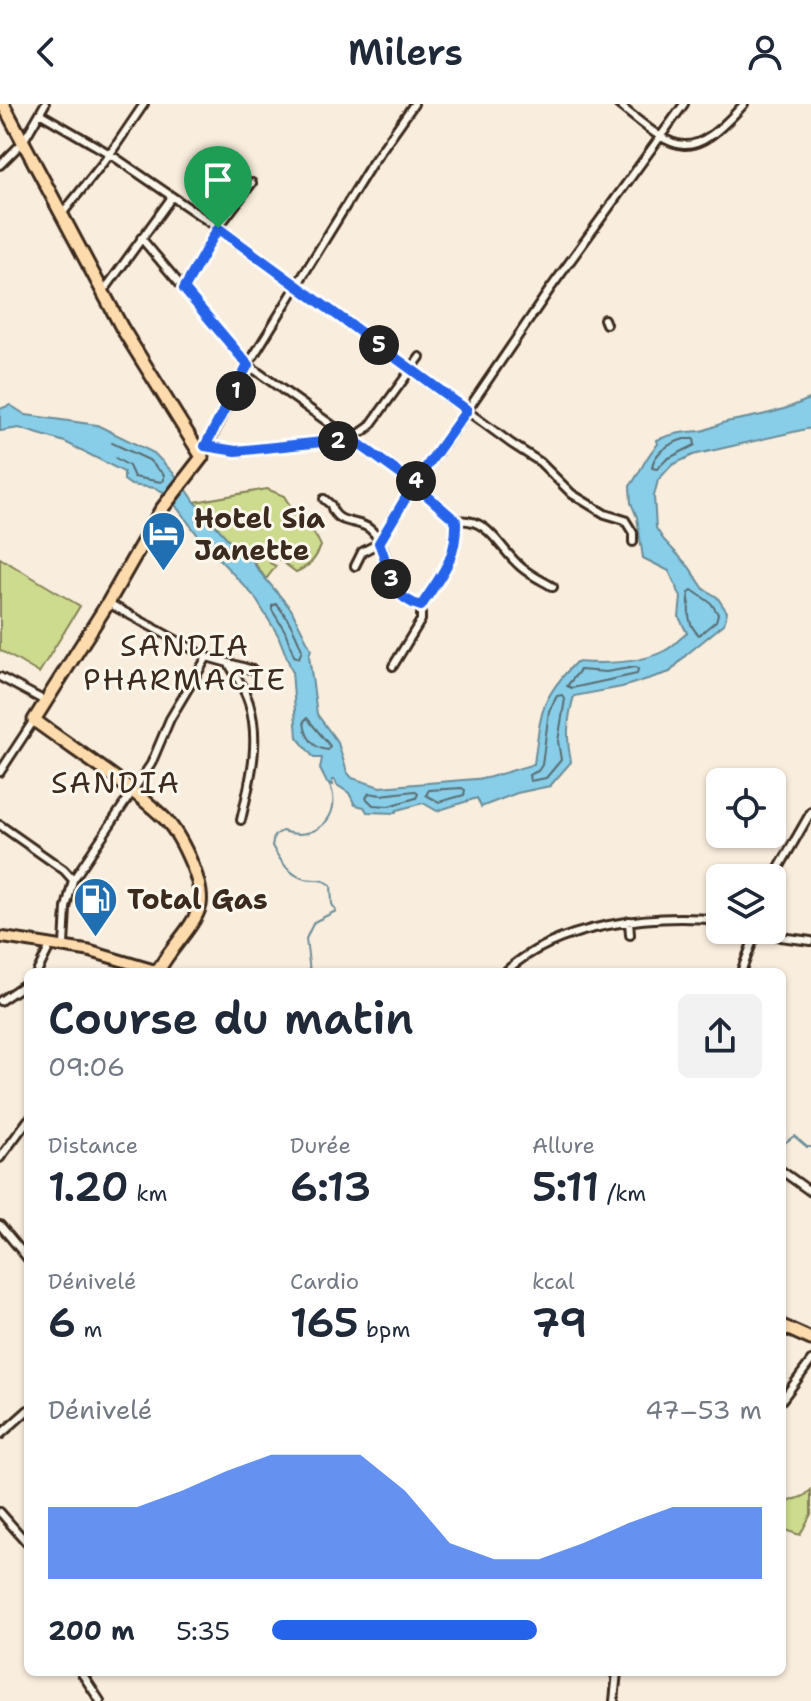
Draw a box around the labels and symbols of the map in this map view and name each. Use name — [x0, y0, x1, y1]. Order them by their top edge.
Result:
pin — [184, 146, 252, 228]
pin: 5 — [359, 325, 399, 365]
pin: 1 — [216, 371, 256, 411]
pin: 2 — [318, 421, 358, 461]
pin: 4 — [396, 461, 436, 501]
place label: Hotel Sia Janette — [194, 499, 325, 569]
hotel icon: Hotel Sia Janette — [139, 510, 187, 573]
pin: 3 — [371, 559, 411, 599]
district label: SANDIA PHARMACIE — [83, 625, 287, 700]
district label: SANDIA — [51, 762, 181, 803]
fuel station icon: Total Gas — [72, 875, 120, 938]
place label: Total Gas — [127, 880, 268, 918]

